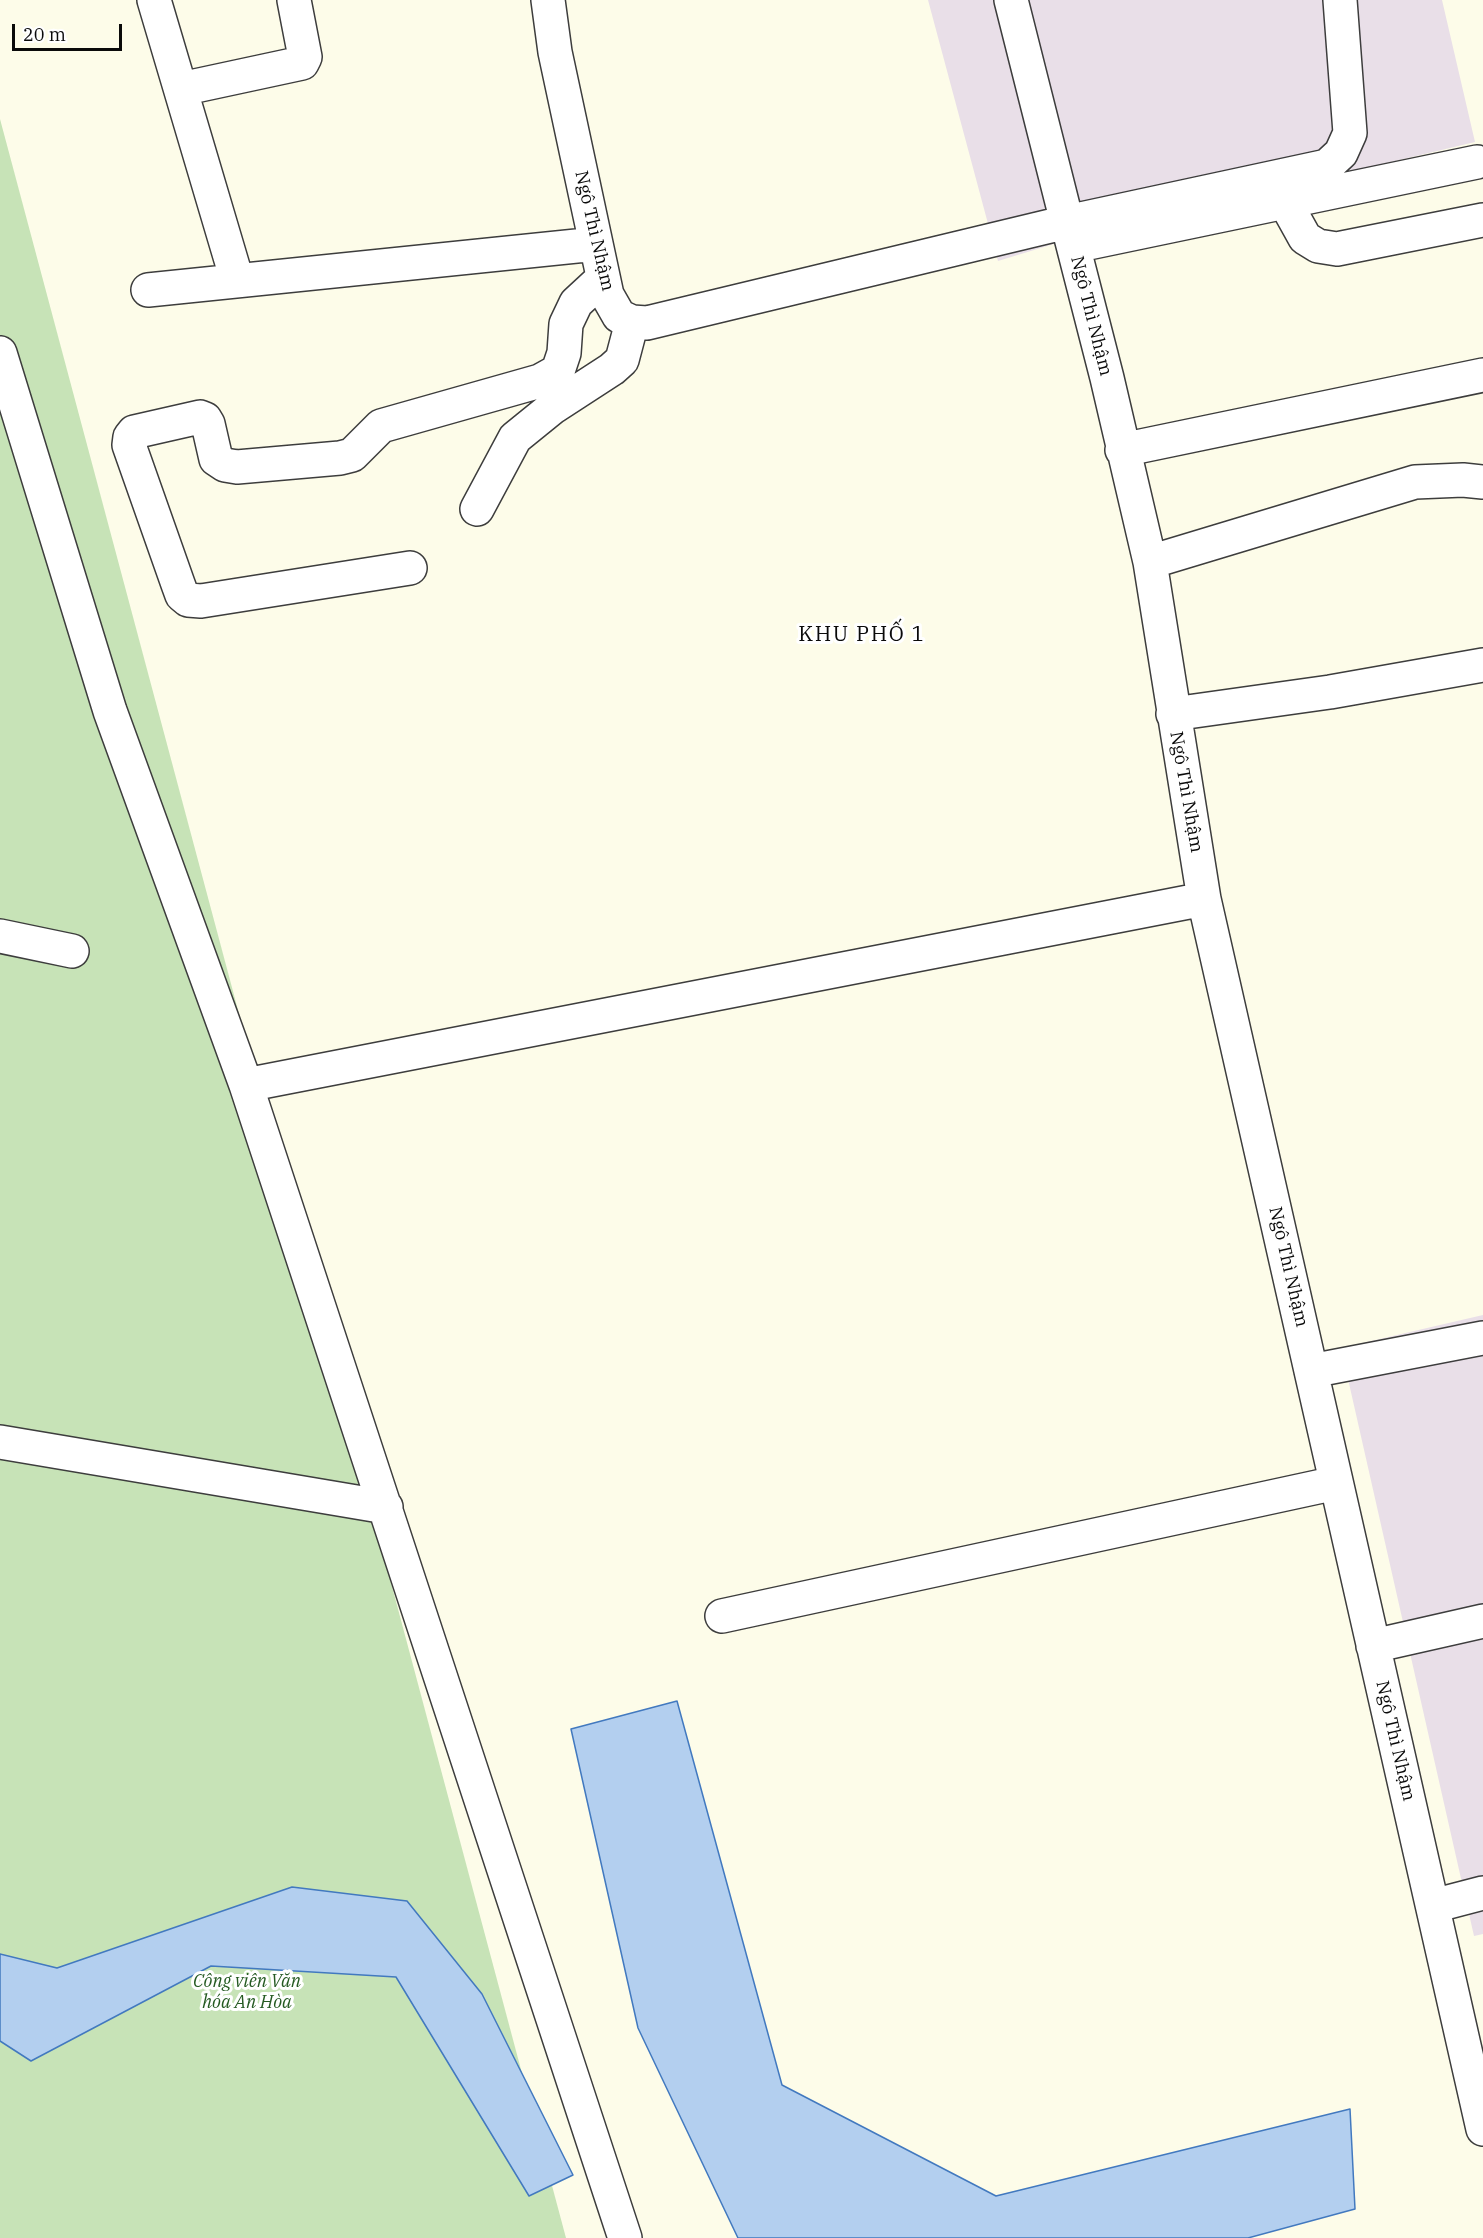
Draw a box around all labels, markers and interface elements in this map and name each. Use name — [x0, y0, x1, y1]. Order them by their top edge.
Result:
scale bar — [15, 12, 124, 50]
text: 20 m — [23, 23, 66, 46]
street label: Ngô Thì Nhậm — [570, 169, 618, 293]
street label: Ngô Thì Nhậm — [1066, 254, 1116, 378]
district label: KHU PHỐ 1 — [798, 622, 926, 648]
street label: Ngô Thì Nhậm — [1165, 730, 1207, 854]
street label: Ngô Thì Nhậm — [1264, 1205, 1312, 1329]
street label: Ngô Thì Nhậm — [1371, 1679, 1419, 1803]
park label: Công viên Văn hóa An Hòa — [193, 1971, 301, 2014]

